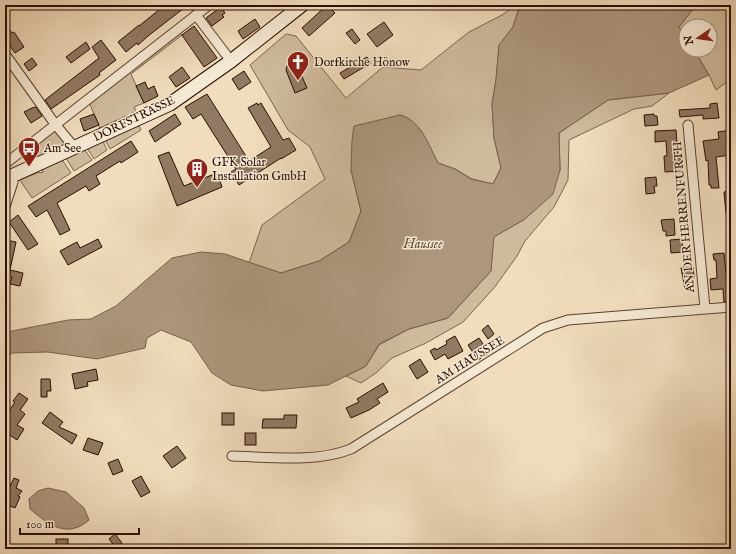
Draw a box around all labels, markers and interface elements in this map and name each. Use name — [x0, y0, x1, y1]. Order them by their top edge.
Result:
north arrow — [678, 18, 718, 58]
text: N — [681, 33, 697, 47]
church icon: Dorfkirche Hönow — [285, 49, 311, 82]
place label: Dorfkirche Hönow — [314, 55, 411, 70]
street label: DORFSTRASSE — [91, 93, 177, 145]
bus stop icon: Am See — [16, 135, 42, 168]
place label: Am See — [43, 141, 82, 156]
street label: AN DER HERRENFURTH — [670, 141, 698, 294]
place label: GFK Solar Installation GmbH — [212, 155, 307, 184]
building icon: GFK Solar Installation GmbH — [184, 156, 210, 189]
water label: Haussee — [403, 236, 443, 253]
street label: AM HAUSSEE — [432, 333, 507, 388]
scale bar — [20, 510, 139, 536]
text: 100 m — [26, 517, 54, 532]

